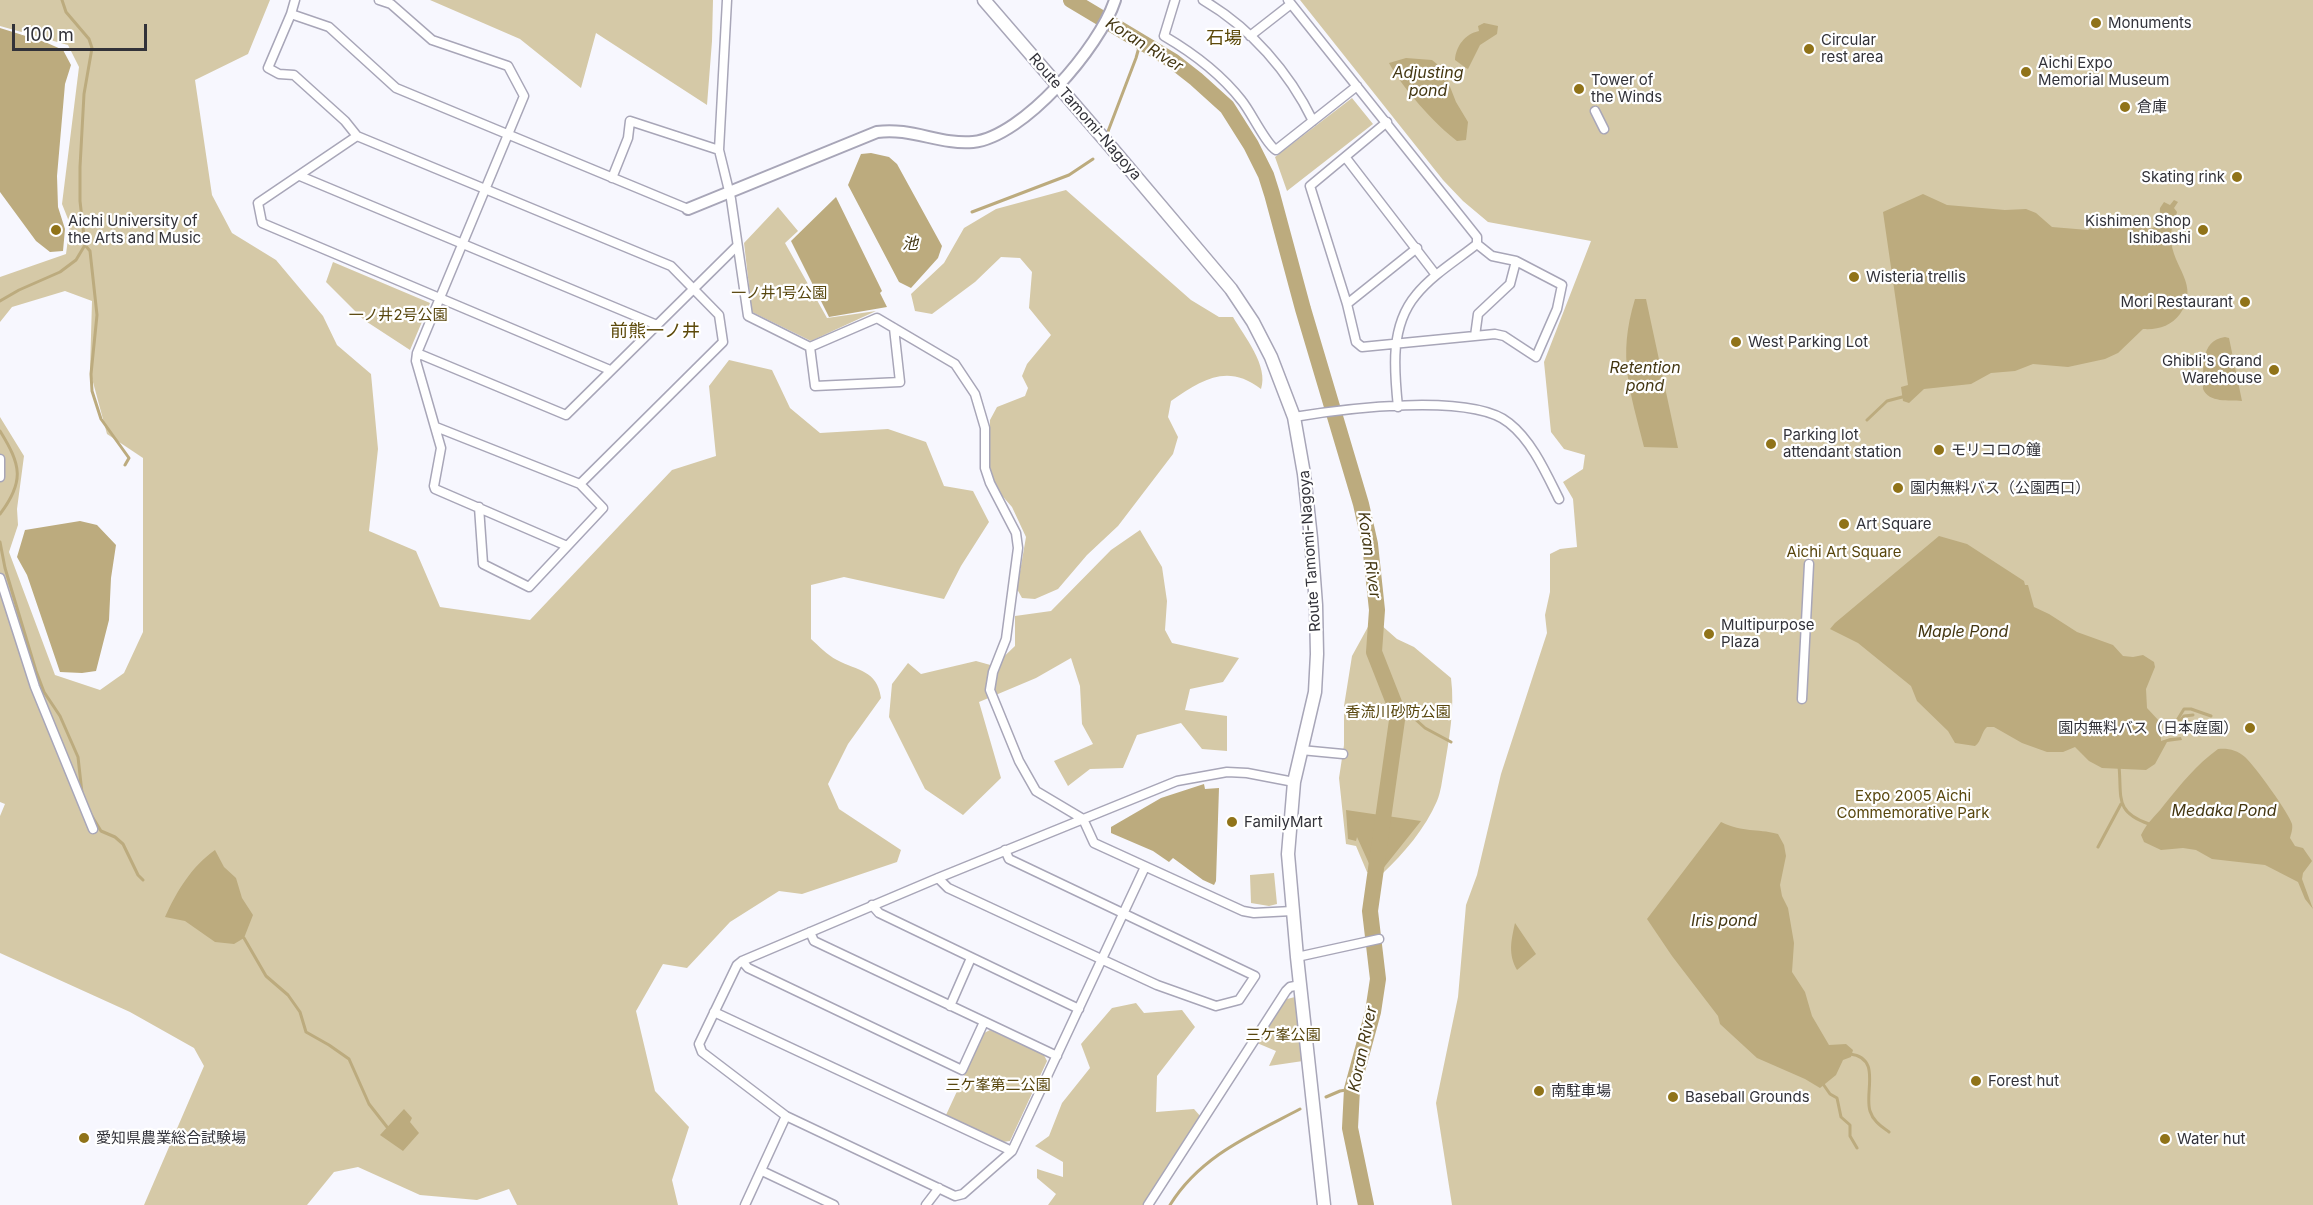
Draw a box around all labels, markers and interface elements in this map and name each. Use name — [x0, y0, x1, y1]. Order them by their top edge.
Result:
scale bar — [15, 12, 150, 50]
water label: Koran River — [1102, 14, 1186, 76]
place label: Monuments — [2108, 14, 2192, 32]
marker: Monuments — [2089, 16, 2103, 30]
text: 100 m — [23, 24, 74, 45]
district label: 石場 — [1206, 28, 1242, 50]
place label: Circular rest area — [1821, 31, 1883, 66]
marker: Circular rest area — [1802, 42, 1816, 56]
street label: Route Tamomi-Nagoya — [1025, 50, 1145, 184]
place label: Aichi Expo Memorial Museum — [2038, 54, 2169, 89]
water label: Adjusting pond — [1392, 63, 1464, 101]
marker: Aichi Expo Memorial Museum — [2019, 65, 2033, 79]
place label: Tower of the Winds — [1591, 71, 1662, 106]
marker: Tower of the Winds — [1572, 82, 1586, 96]
place label: 倉庫 — [2137, 98, 2167, 116]
marker: 倉庫 — [2118, 100, 2132, 114]
place label: Skating rink — [2141, 168, 2225, 186]
marker: Skating rink — [2230, 170, 2244, 184]
place label: Aichi University of the Arts and Music — [68, 212, 201, 247]
place label: Kishimen Shop Ishibashi — [2085, 212, 2191, 247]
marker: Aichi University of the Arts and Music — [49, 223, 63, 237]
marker: Kishimen Shop Ishibashi — [2196, 223, 2210, 237]
water label: 池 — [902, 234, 918, 254]
place label: Wisteria trellis — [1866, 268, 1966, 286]
marker: Wisteria trellis — [1847, 270, 1861, 284]
park label: 一ノ井1号公園 — [731, 284, 827, 302]
place label: Mori Restaurant — [2121, 293, 2233, 311]
marker: Mori Restaurant — [2238, 295, 2252, 309]
park label: 一ノ井2号公園 — [348, 306, 448, 324]
district label: 前熊一ノ井 — [610, 321, 700, 343]
place label: West Parking Lot — [1748, 333, 1868, 351]
marker: West Parking Lot — [1729, 335, 1743, 349]
place label: Ghibli's Grand Warehouse — [2162, 352, 2262, 387]
water label: Retention pond — [1609, 358, 1681, 396]
marker: Ghibli's Grand Warehouse — [2267, 363, 2281, 377]
place label: Parking lot attendant station — [1783, 426, 1902, 461]
marker: Parking lot attendant station — [1764, 437, 1778, 451]
place label: モリコロの鐘 — [1951, 441, 2041, 459]
marker: モリコロの鐘 — [1932, 443, 1946, 457]
street label: Route Tamomi-Nagoya — [1295, 469, 1325, 633]
place label: 園内無料バス（公園西口） — [1910, 479, 2090, 497]
marker: 園内無料バス（公園西口） — [1891, 481, 1905, 495]
water label: Koran River — [1353, 510, 1385, 600]
place label: Art Square — [1856, 515, 1932, 533]
marker: Art Square — [1837, 517, 1851, 531]
park label: Aichi Art Square — [1787, 543, 1901, 561]
place label: Multipurpose Plaza — [1721, 616, 1815, 651]
water label: Maple Pond — [1918, 622, 2008, 642]
marker: Multipurpose Plaza — [1702, 627, 1716, 641]
park label: 香流川砂防公園 — [1346, 703, 1450, 721]
place label: 園内無料バス（日本庭園） — [2058, 719, 2238, 737]
marker: 園内無料バス（日本庭園） — [2243, 721, 2257, 735]
park label: Expo 2005 Aichi Commemorative Park — [1837, 787, 1989, 822]
water label: Medaka Pond — [2171, 801, 2277, 821]
place label: FamilyMart — [1244, 813, 1323, 831]
marker: FamilyMart — [1225, 815, 1239, 829]
water label: Iris pond — [1691, 911, 1757, 931]
water label: Koran River — [1345, 1004, 1381, 1094]
park label: 三ケ峯公園 — [1246, 1026, 1320, 1044]
place label: Forest hut — [1988, 1072, 2059, 1090]
marker: Forest hut — [1969, 1074, 1983, 1088]
park label: 三ケ峯第二公園 — [946, 1076, 1050, 1094]
place label: 南駐車場 — [1551, 1082, 1611, 1100]
marker: 南駐車場 — [1532, 1084, 1546, 1098]
place label: Baseball Grounds — [1685, 1088, 1810, 1106]
marker: Baseball Grounds — [1666, 1090, 1680, 1104]
place label: 愛知県農業総合試験場 — [96, 1129, 246, 1147]
place label: Water hut — [2177, 1130, 2245, 1148]
marker: 愛知県農業総合試験場 — [77, 1131, 91, 1145]
marker: Water hut — [2158, 1132, 2172, 1146]

